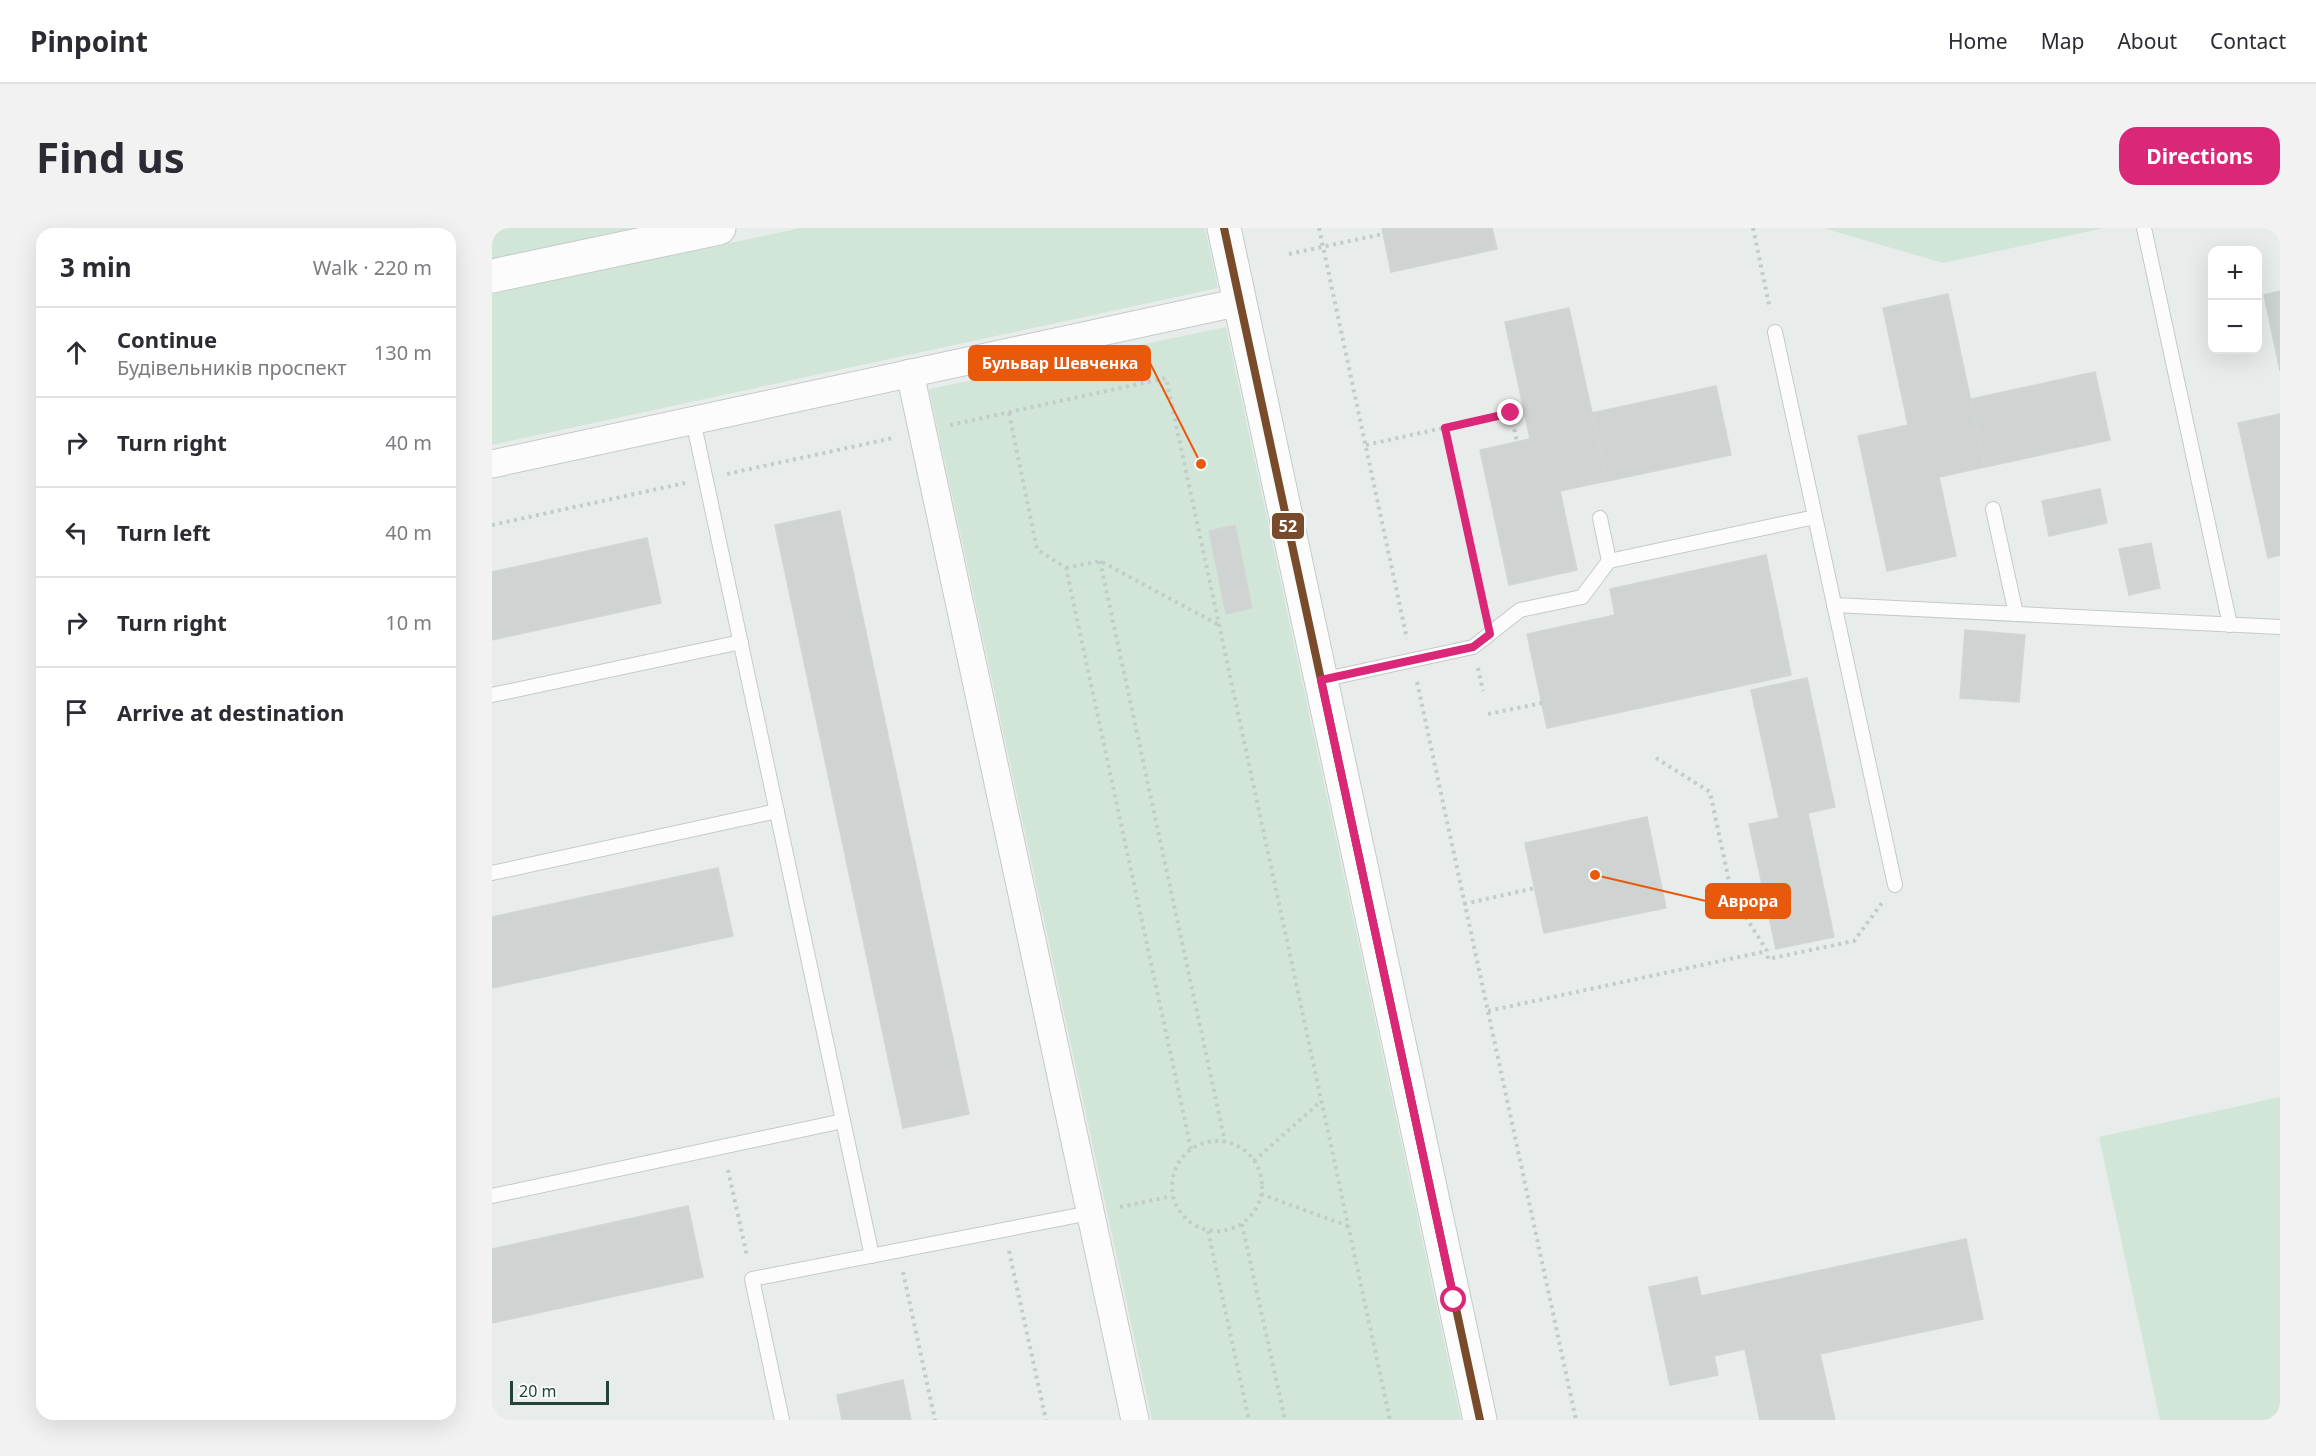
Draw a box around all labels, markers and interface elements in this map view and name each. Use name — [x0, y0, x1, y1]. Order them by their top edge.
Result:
text: Pinpoint — [30, 22, 148, 60]
text: Home — [1948, 27, 2008, 55]
text: Map — [2041, 27, 2084, 55]
text: About — [2117, 27, 2177, 55]
text: Contact — [2210, 27, 2286, 55]
button: Directions — [2119, 127, 2280, 185]
text: Find us — [36, 128, 185, 185]
map controls — [2208, 246, 2262, 354]
button: + — [2208, 246, 2262, 300]
text: 3 min — [60, 249, 132, 285]
text: Walk · 220 m — [313, 254, 432, 281]
button: − — [2208, 300, 2262, 354]
text: Continue — [117, 324, 217, 354]
icon: ahead — [60, 336, 93, 369]
text: 130 m — [374, 339, 432, 366]
callout: Бульвар Шевченка — [969, 346, 1150, 380]
text: Бульвар Шевченка — [982, 352, 1138, 374]
text: Будівельників проспект — [117, 354, 347, 381]
route end — [1497, 399, 1523, 425]
icon: right — [60, 426, 93, 459]
text: Turn right — [117, 427, 227, 457]
text: 40 m — [385, 429, 432, 456]
line badge: 52 — [1271, 512, 1305, 540]
text: 52 — [1279, 515, 1297, 537]
icon: left — [60, 516, 93, 549]
text: Turn left — [117, 517, 211, 547]
text: 40 m — [385, 519, 432, 546]
icon: right — [60, 606, 93, 639]
text: Turn right — [117, 607, 227, 637]
text: 10 m — [385, 609, 432, 636]
icon: arrive — [60, 696, 93, 729]
text: Arrive at destination — [117, 697, 344, 727]
callout: Аврора — [1706, 884, 1790, 918]
text: Аврора — [1718, 890, 1778, 912]
route start — [1440, 1286, 1466, 1312]
scale bar — [510, 1378, 609, 1406]
text: 20 m — [519, 1380, 556, 1402]

